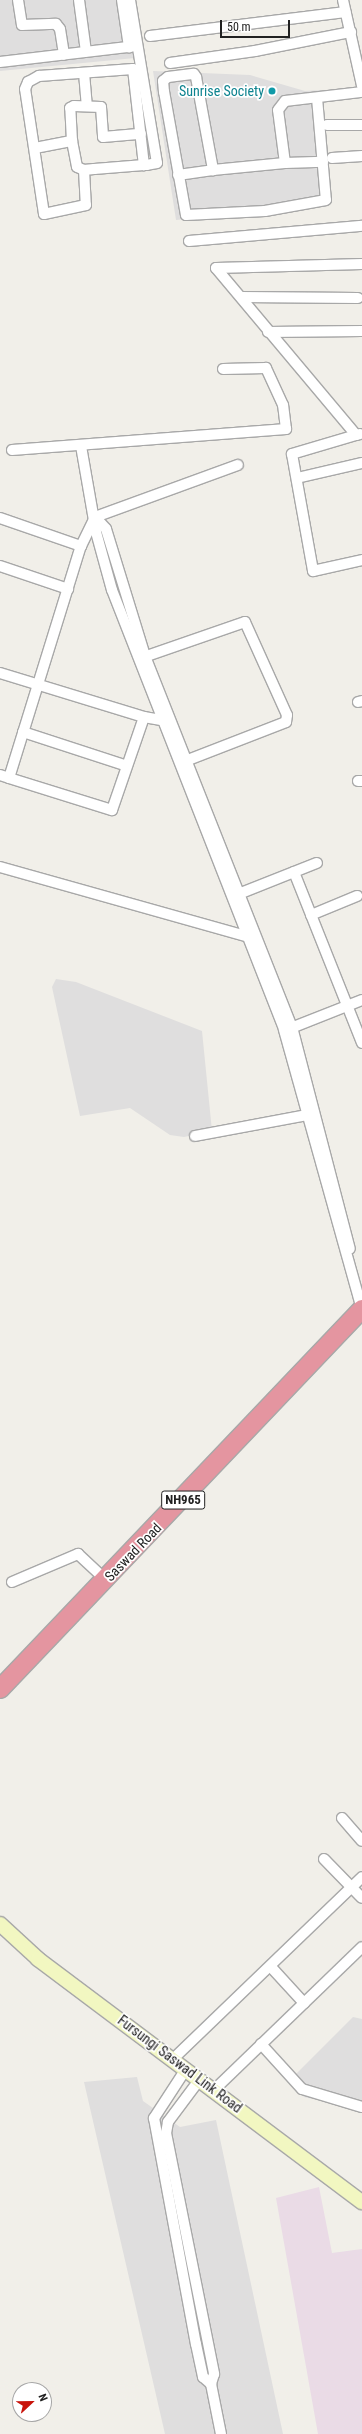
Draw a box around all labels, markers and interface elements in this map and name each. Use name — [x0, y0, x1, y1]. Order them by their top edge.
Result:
scale bar — [222, 12, 292, 38]
text: 50 m — [227, 20, 251, 34]
place label: Sunrise Society — [179, 83, 264, 99]
marker: Sunrise Society — [267, 86, 277, 96]
road number: NH965 — [161, 1489, 205, 1511]
street label: Saswad Road — [101, 1519, 165, 1585]
street label: Fursungi Saswad Link Road — [114, 2012, 246, 2116]
north arrow — [12, 2382, 52, 2422]
text: N — [35, 2392, 50, 2403]

